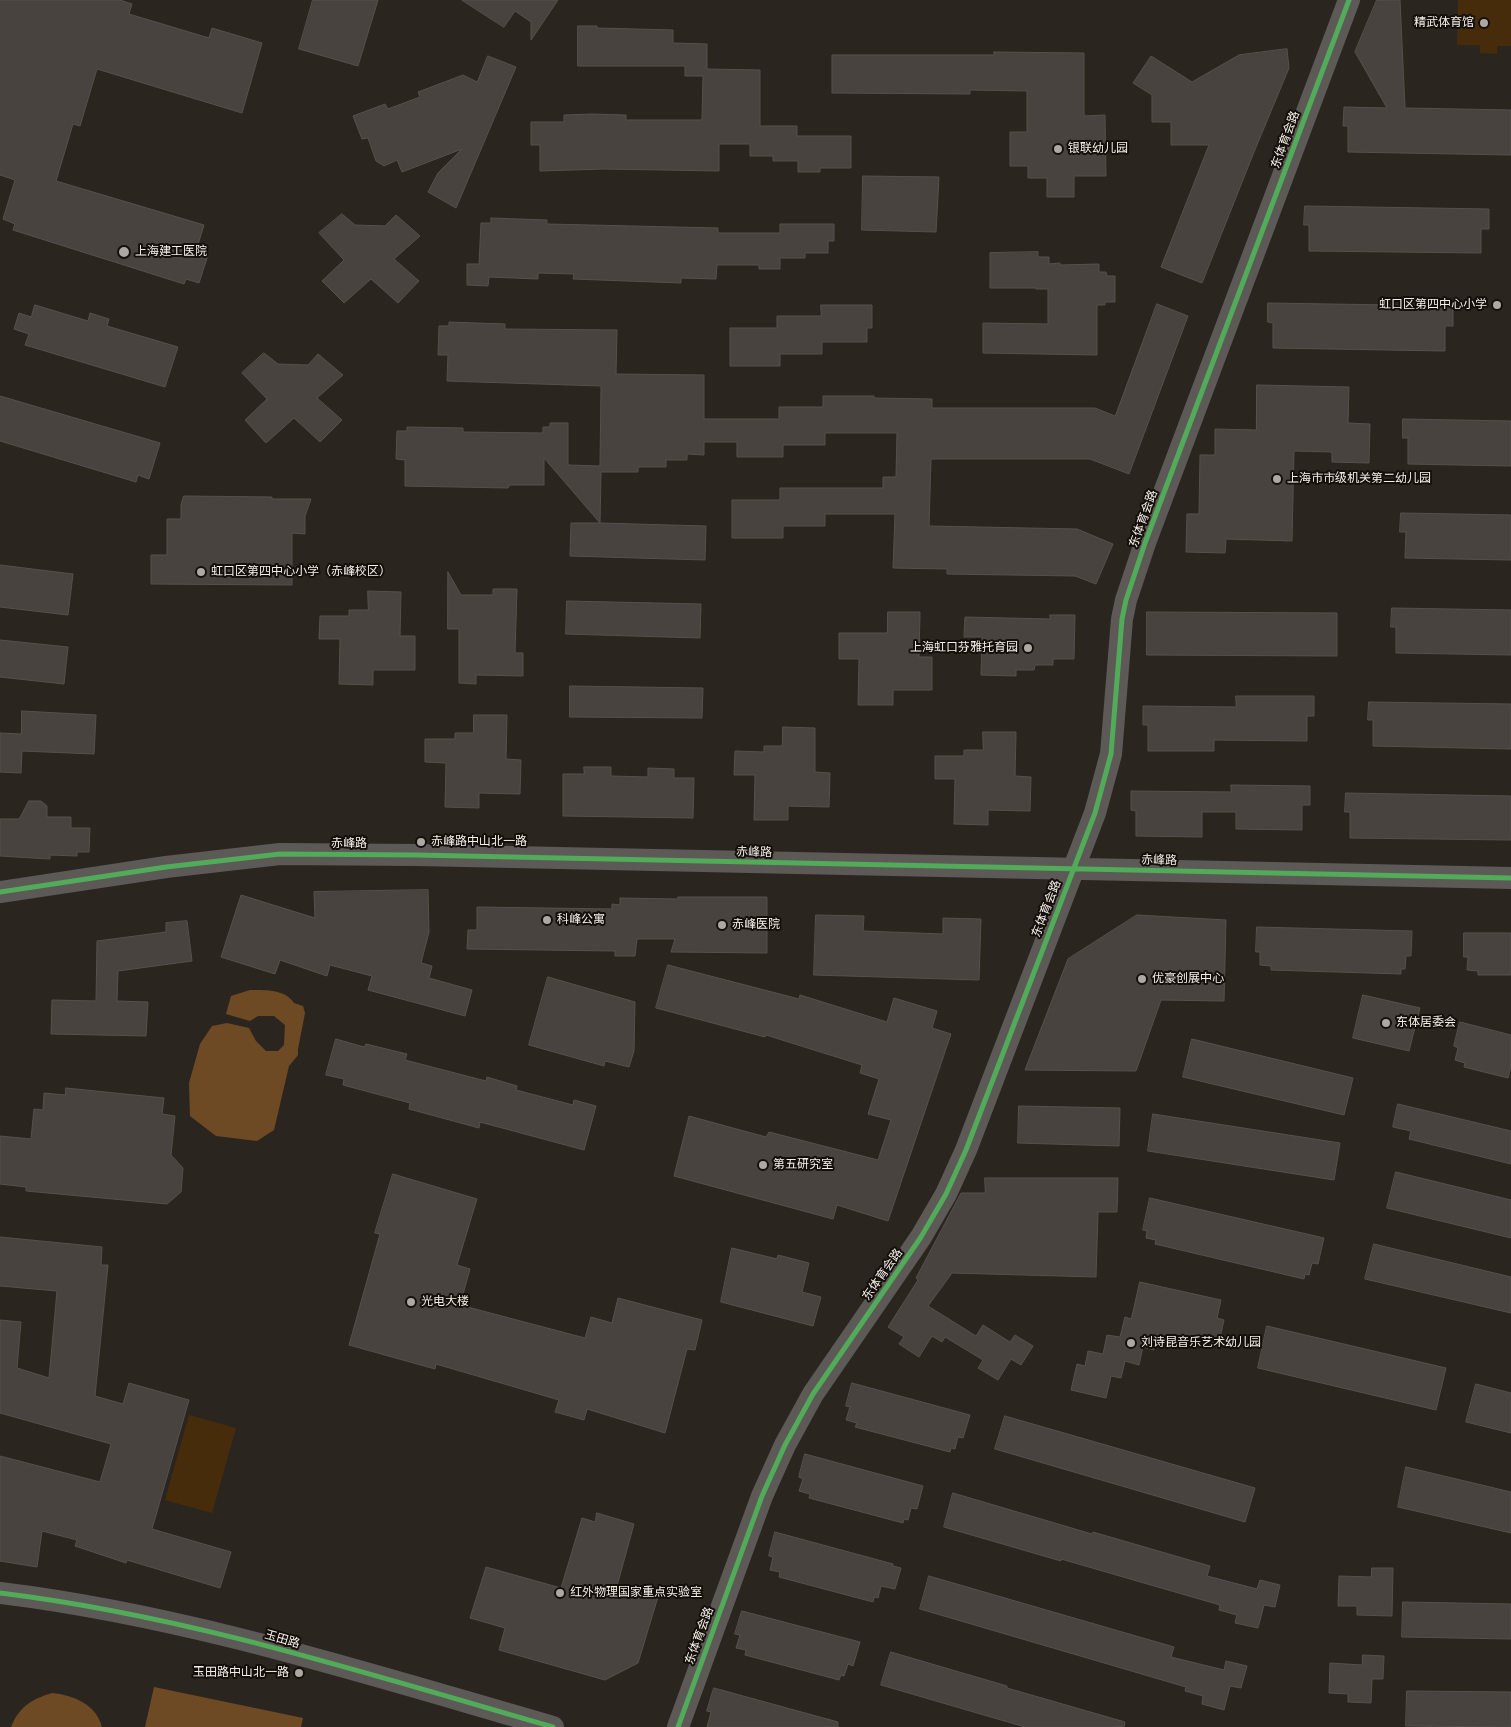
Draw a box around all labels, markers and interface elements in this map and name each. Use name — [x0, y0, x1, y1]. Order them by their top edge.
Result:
place label: 精武体育馆 — [1414, 16, 1474, 30]
marker: 精武体育馆 — [1478, 17, 1490, 29]
street label: 东体育会路 — [1269, 109, 1303, 171]
place label: 银联幼儿园 — [1068, 142, 1128, 156]
marker: 银联幼儿园 — [1052, 143, 1064, 155]
marker: 上海建工医院 — [117, 245, 131, 259]
place label: 上海建工医院 — [135, 245, 207, 259]
place label: 虹口区第四中心小学 — [1379, 298, 1487, 312]
marker: 虹口区第四中心小学 — [1491, 299, 1503, 311]
place label: 上海市市级机关第二幼儿园 — [1287, 472, 1431, 486]
marker: 上海市市级机关第二幼儿园 — [1271, 473, 1283, 485]
street label: 东体育会路 — [1127, 488, 1161, 550]
place label: 虹口区第四中心小学（赤峰校区） — [211, 565, 391, 579]
marker: 虹口区第四中心小学（赤峰校区） — [195, 566, 207, 578]
place label: 上海虹口芬雅托育园 — [910, 641, 1018, 655]
marker: 上海虹口芬雅托育园 — [1022, 642, 1034, 654]
place label: 赤峰路中山北一路 — [431, 835, 527, 849]
marker: 赤峰路中山北一路 — [415, 836, 427, 848]
street label: 赤峰路 — [331, 837, 367, 851]
street label: 赤峰路 — [736, 845, 772, 861]
street label: 赤峰路 — [1141, 853, 1177, 869]
street label: 东体育会路 — [1030, 878, 1064, 940]
place label: 科峰公寓 — [557, 913, 605, 927]
marker: 科峰公寓 — [541, 914, 553, 926]
place label: 赤峰医院 — [732, 918, 780, 932]
marker: 赤峰医院 — [716, 919, 728, 931]
place label: 优豪创展中心 — [1152, 972, 1224, 986]
marker: 优豪创展中心 — [1136, 973, 1148, 985]
place label: 东体居委会 — [1396, 1016, 1456, 1030]
marker: 东体居委会 — [1380, 1017, 1392, 1029]
place label: 第五研究室 — [773, 1158, 833, 1172]
marker: 第五研究室 — [757, 1159, 769, 1171]
street label: 东体育会路 — [860, 1246, 906, 1304]
place label: 光电大楼 — [421, 1295, 469, 1309]
marker: 光电大楼 — [405, 1296, 417, 1308]
place label: 刘诗昆音乐艺术幼儿园 — [1141, 1336, 1261, 1350]
marker: 刘诗昆音乐艺术幼儿园 — [1125, 1337, 1137, 1349]
place label: 红外物理国家重点实验室 — [570, 1586, 702, 1600]
marker: 红外物理国家重点实验室 — [554, 1587, 566, 1599]
street label: 东体育会路 — [683, 1605, 717, 1667]
street label: 玉田路 — [263, 1628, 301, 1652]
place label: 玉田路中山北一路 — [193, 1666, 289, 1680]
marker: 玉田路中山北一路 — [293, 1667, 305, 1679]

